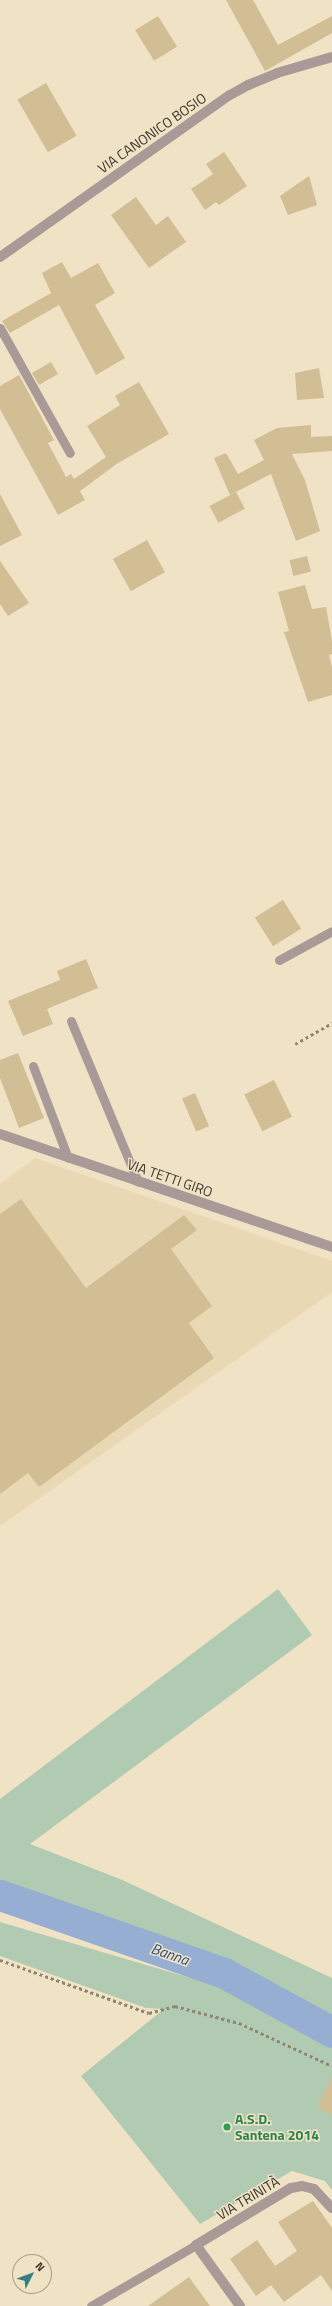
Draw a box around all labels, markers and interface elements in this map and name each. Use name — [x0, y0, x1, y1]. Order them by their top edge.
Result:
street label: VIA CANONICO BOSIO — [95, 89, 209, 177]
street label: VIA TETTI GIRO — [125, 1156, 215, 1200]
water label: Banna — [149, 1939, 191, 1969]
place label: A.S.D. Santena 2014 — [235, 2111, 319, 2144]
marker: A.S.D. Santena 2014 — [222, 2122, 232, 2132]
street label: VIA TRINITÀ — [213, 2173, 283, 2223]
north arrow — [12, 2254, 52, 2294]
text: N — [32, 2258, 49, 2275]

